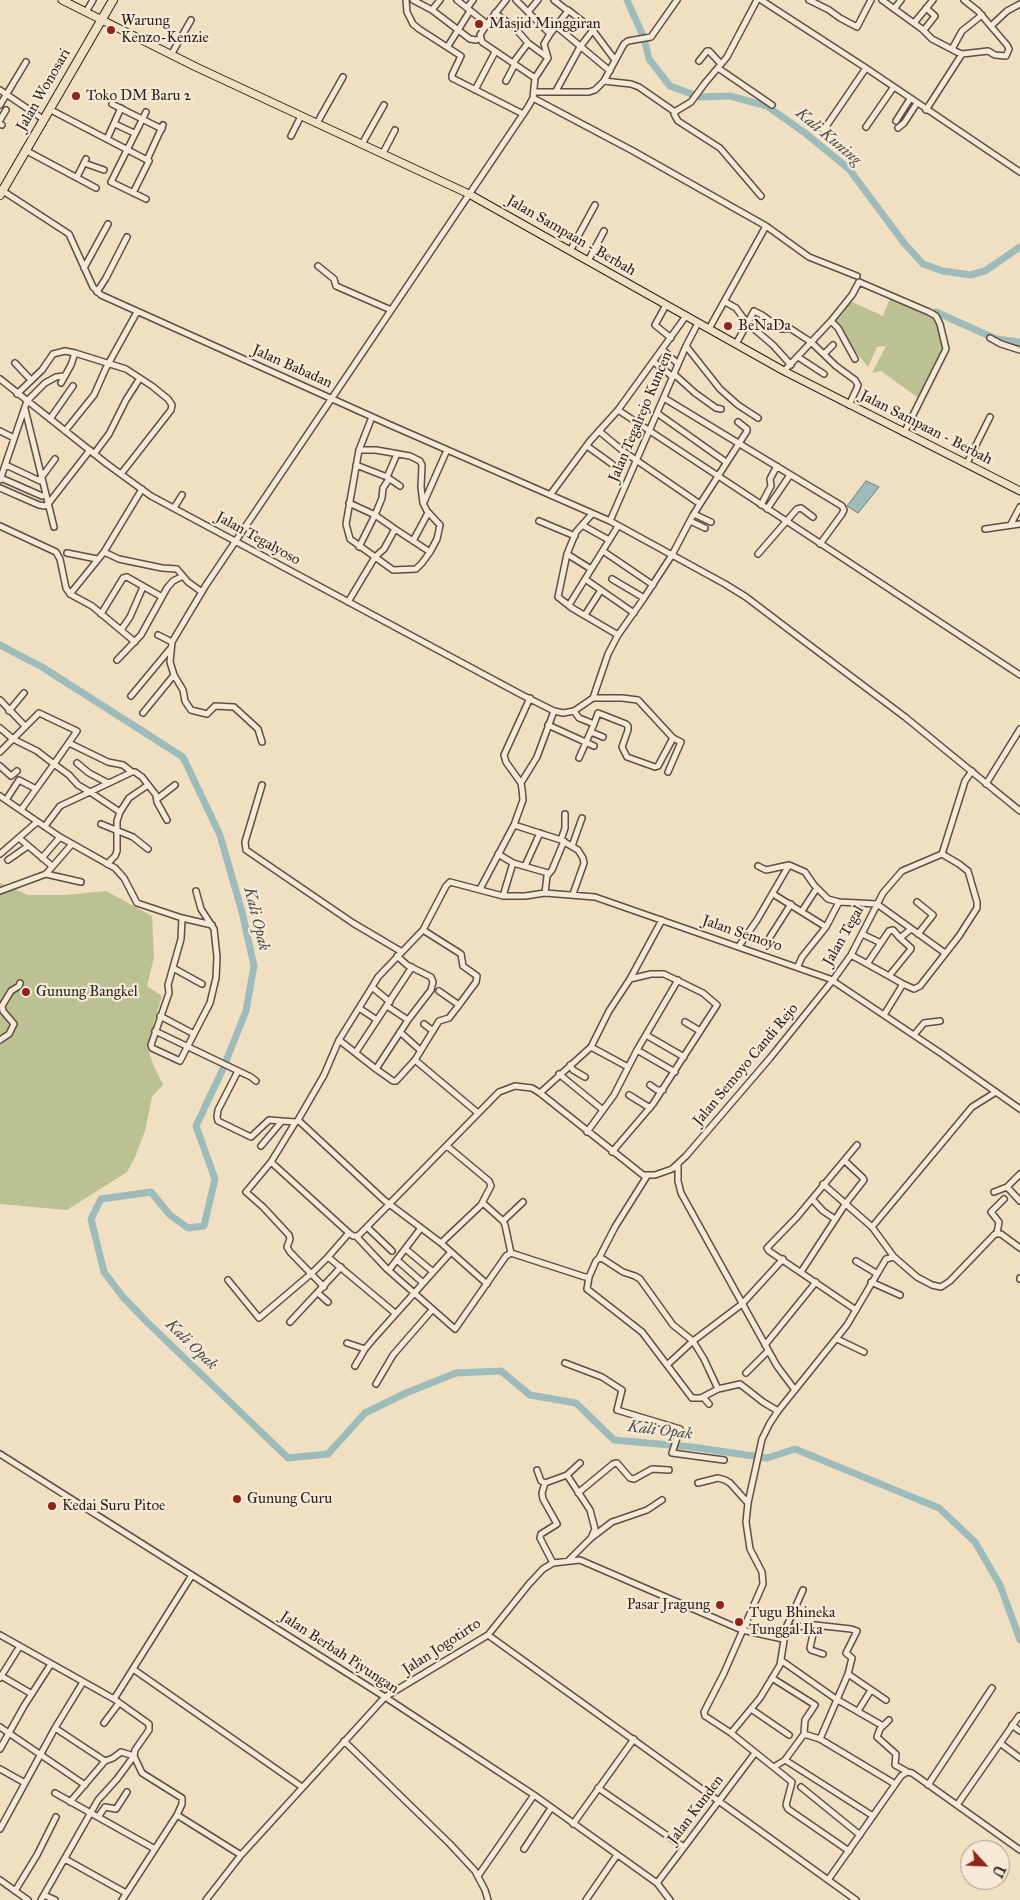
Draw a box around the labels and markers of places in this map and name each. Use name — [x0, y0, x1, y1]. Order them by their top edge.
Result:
place label: Warung Kenzo-Kenzie — [121, 12, 209, 47]
place label: Masjid Minggiran — [489, 15, 601, 33]
marker: Masjid Minggiran — [473, 18, 485, 30]
marker: Warung Kenzo-Kenzie — [105, 24, 117, 36]
place label: Toko DM Baru 2 — [86, 87, 191, 105]
marker: Toko DM Baru 2 — [70, 90, 82, 102]
place label: BeNaDa — [738, 317, 791, 335]
marker: BeNaDa — [722, 320, 734, 332]
place label: Gunung Bangkel — [36, 983, 138, 1001]
marker: Gunung Bangkel — [20, 986, 32, 998]
place label: Gunung Curu — [247, 1490, 332, 1508]
marker: Gunung Curu — [231, 1493, 243, 1505]
place label: Kedai Suru Pitoe — [62, 1497, 165, 1515]
marker: Kedai Suru Pitoe — [46, 1500, 58, 1512]
place label: Pasar Jragung — [627, 1596, 710, 1614]
marker: Pasar Jragung — [714, 1599, 726, 1611]
place label: Tugu Bhineka Tunggal Ika — [749, 1604, 835, 1639]
marker: Tugu Bhineka Tunggal Ika — [733, 1616, 745, 1628]

